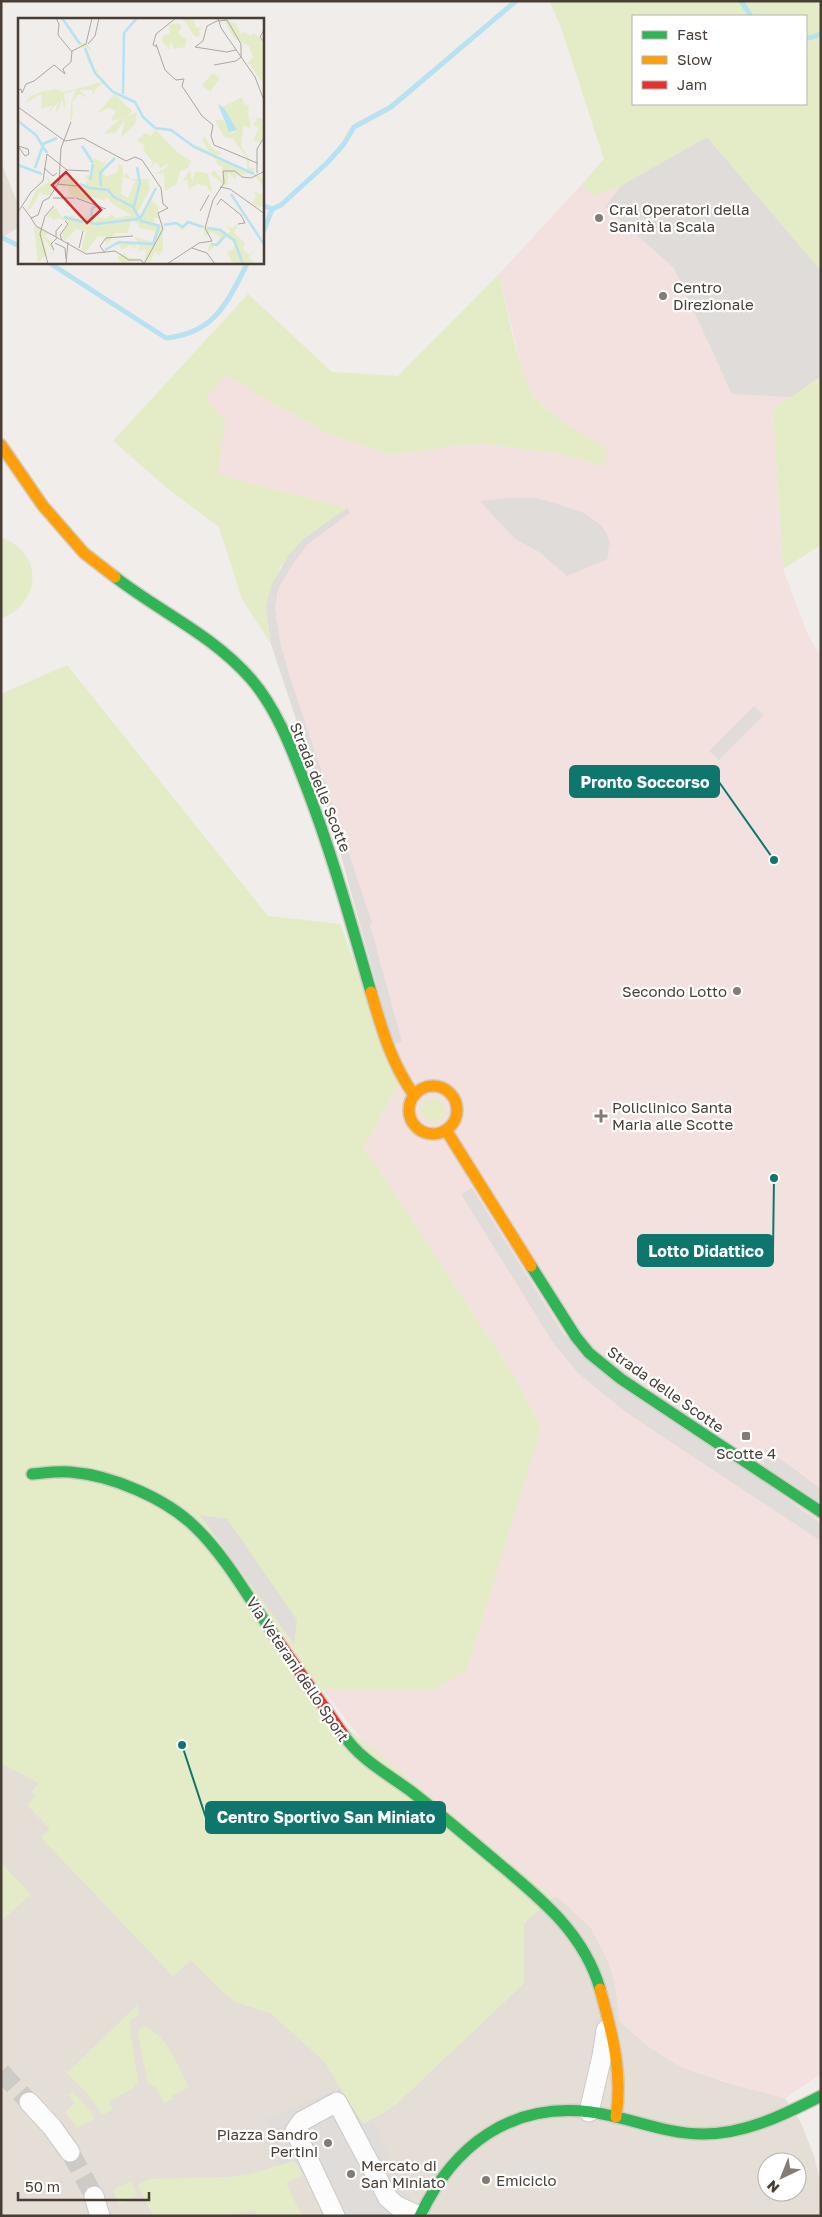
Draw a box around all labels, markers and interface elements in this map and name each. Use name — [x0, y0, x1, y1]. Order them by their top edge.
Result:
legend — [632, 15, 807, 105]
inset map — [18, 18, 264, 264]
text: Fast — [677, 25, 708, 43]
text: Slow — [677, 50, 712, 68]
text: Jam — [677, 75, 707, 93]
place label: Cral Operatori della Sanità la Scala — [609, 200, 750, 235]
marker: Cral Operatori della Sanità la Scala — [593, 212, 605, 224]
place label: Centro Direzionale — [673, 278, 754, 313]
marker: Centro Direzionale — [657, 290, 669, 302]
street label: Strada delle Scotte — [287, 720, 355, 855]
callout: Pronto Soccorso — [570, 766, 719, 797]
text: Pronto Soccorso — [580, 772, 710, 792]
place label: Secondo Lotto — [622, 982, 727, 1000]
marker: Secondo Lotto — [731, 985, 743, 997]
place label: Policlinico Santa Maria alle Scotte — [612, 1098, 733, 1133]
marker: Policlinico Santa Maria alle Scotte — [594, 1109, 608, 1123]
callout: Lotto Didattico — [638, 1235, 773, 1266]
text: Lotto Didattico — [648, 1241, 764, 1261]
street label: Strada delle Scotte — [604, 1342, 728, 1436]
marker: Scotte 4 — [740, 1430, 752, 1442]
place label: Scotte 4 — [716, 1444, 776, 1462]
street label: Via Veterani dello Sport — [243, 1593, 353, 1745]
callout: Centro Sportivo San Miniato — [206, 1802, 445, 1833]
text: Centro Sportivo San Miniato — [217, 1807, 436, 1827]
place label: Piazza Sandro Pertini — [217, 2125, 318, 2160]
marker: Piazza Sandro Pertini — [322, 2137, 334, 2149]
north arrow — [757, 2152, 807, 2202]
place label: Mercato di San Miniato — [361, 2156, 446, 2191]
marker: Mercato di San Miniato — [345, 2168, 357, 2180]
scale bar — [18, 2170, 149, 2202]
place label: Emiciclo — [496, 2171, 556, 2189]
marker: Emiciclo — [480, 2174, 492, 2186]
text: 50 m — [25, 2177, 60, 2195]
text: N — [763, 2177, 782, 2197]

